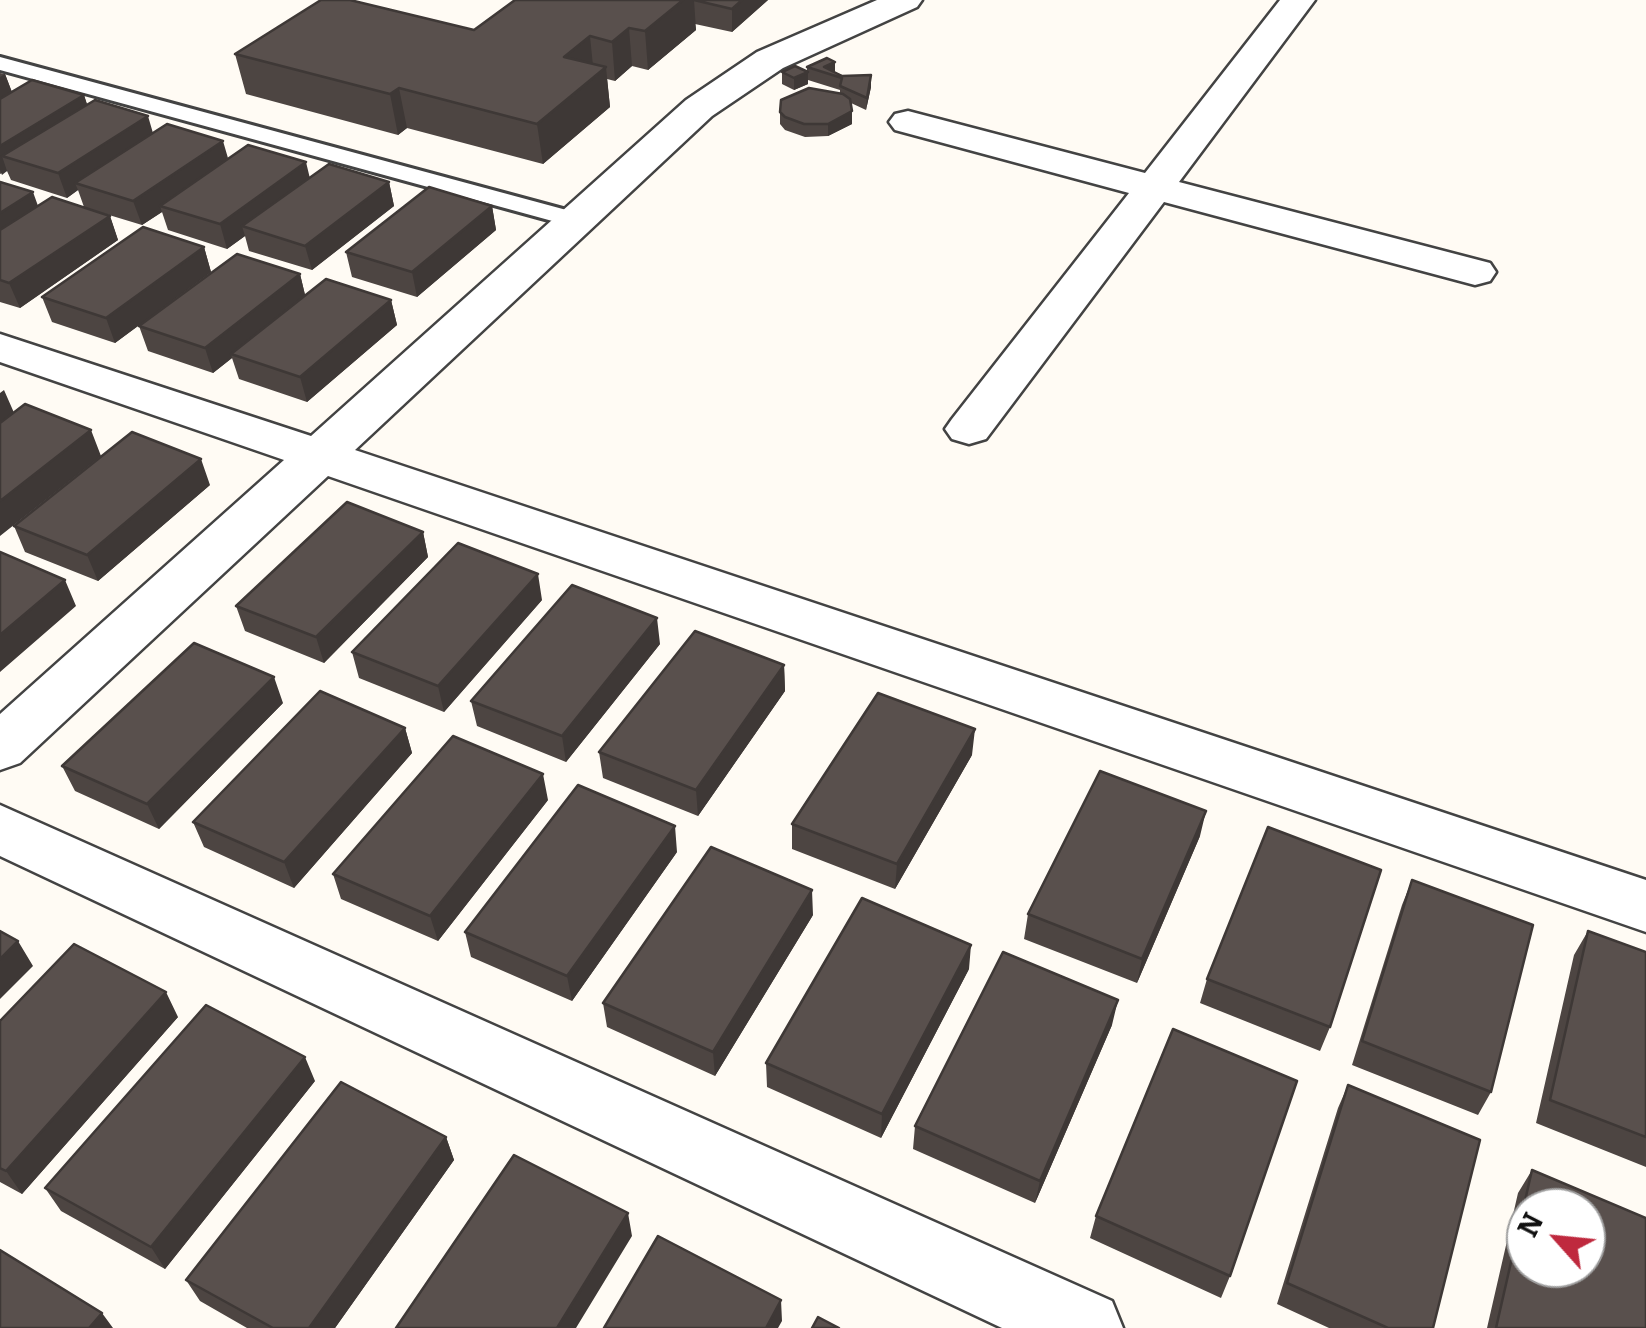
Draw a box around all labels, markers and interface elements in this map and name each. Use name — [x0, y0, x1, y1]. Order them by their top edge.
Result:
north arrow — [1506, 1188, 1606, 1288]
text: N — [1511, 1208, 1550, 1242]

